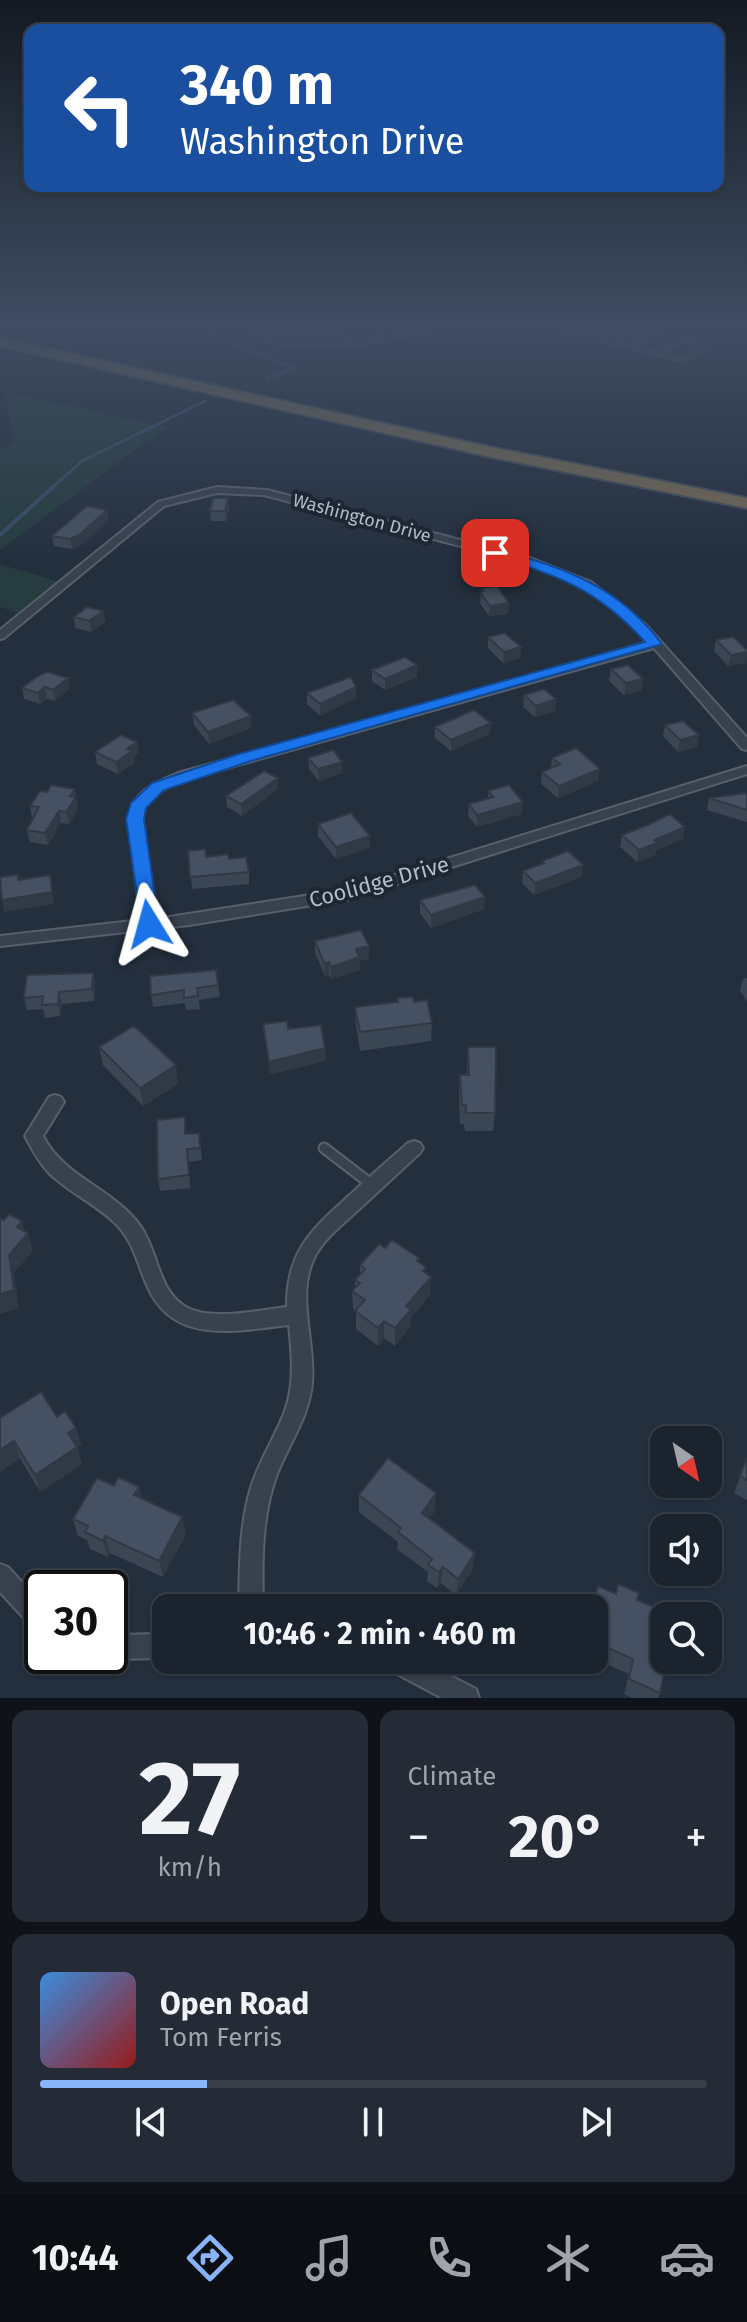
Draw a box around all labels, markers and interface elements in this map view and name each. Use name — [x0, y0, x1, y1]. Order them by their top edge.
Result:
text: 340 m — [180, 52, 334, 119]
icon: left — [48, 56, 152, 160]
text: Washington Drive — [180, 120, 464, 164]
street label: Washington Drive — [290, 489, 434, 547]
pin — [461, 519, 529, 587]
icon: arrive — [473, 531, 517, 575]
street label: Coolidge Drive — [306, 850, 452, 914]
position arrow — [107, 882, 191, 966]
north arrow — [650, 1426, 722, 1498]
map controls — [650, 1426, 722, 1674]
button: sound — [650, 1514, 722, 1586]
speed limit sign: 30 — [24, 1570, 128, 1674]
button: search — [650, 1602, 722, 1674]
text: 10:46 · 2 min · 460 m — [244, 1616, 516, 1652]
text: 27 — [139, 1737, 240, 1862]
text: Climate — [408, 1761, 496, 1792]
text: 20° — [509, 1801, 606, 1873]
text: − — [408, 1811, 430, 1864]
text: + — [685, 1811, 707, 1864]
text: km/h — [158, 1852, 222, 1883]
text: Open Road — [160, 1986, 309, 2022]
text: Tom Ferris — [160, 2022, 282, 2053]
icon: previous — [129, 2100, 173, 2144]
icon: pause — [351, 2100, 395, 2144]
icon: next — [574, 2100, 618, 2144]
icon: directions — [182, 2230, 238, 2286]
icon: music — [301, 2230, 357, 2286]
icon: phone — [421, 2230, 477, 2286]
icon: climate — [540, 2230, 596, 2286]
icon: car — [659, 2230, 715, 2286]
text: 10:44 — [32, 2236, 119, 2280]

